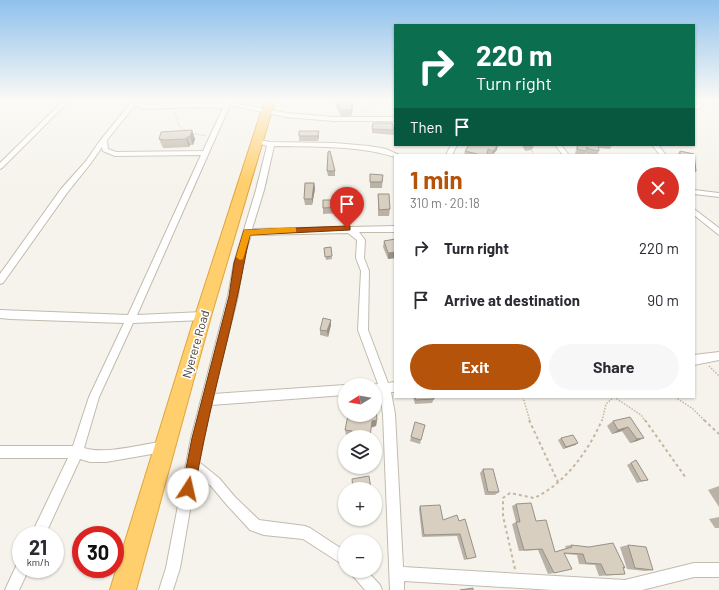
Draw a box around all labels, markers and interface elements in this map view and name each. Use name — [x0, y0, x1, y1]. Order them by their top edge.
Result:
text: 220 m — [476, 38, 552, 72]
icon: right — [410, 40, 462, 92]
text: Turn right — [476, 72, 552, 94]
icon: arrive — [451, 116, 473, 138]
text: Then — [410, 118, 443, 136]
text: 1 min — [410, 165, 463, 194]
button: close — [637, 167, 679, 209]
pin — [330, 187, 364, 228]
icon: arrive — [336, 193, 358, 215]
text: 310 m · 20:18 — [410, 195, 480, 211]
icon: right — [410, 237, 432, 259]
text: Turn right — [444, 239, 509, 257]
text: 220 m — [639, 239, 679, 257]
icon: arrive — [410, 289, 432, 311]
text: Arrive at destination — [444, 291, 580, 309]
text: 90 m — [647, 291, 679, 309]
street label: Nyerere Road — [179, 308, 211, 380]
button: Exit — [410, 344, 541, 390]
button: Share — [549, 344, 679, 390]
north arrow — [338, 378, 382, 422]
map controls — [338, 378, 382, 578]
button: layers — [338, 430, 382, 474]
position arrow — [167, 468, 209, 510]
button: + — [338, 482, 382, 526]
speed limit sign: 30 — [72, 526, 124, 578]
button: − — [338, 534, 382, 578]
text: 21 — [29, 535, 47, 559]
text: km/h — [27, 556, 49, 568]

